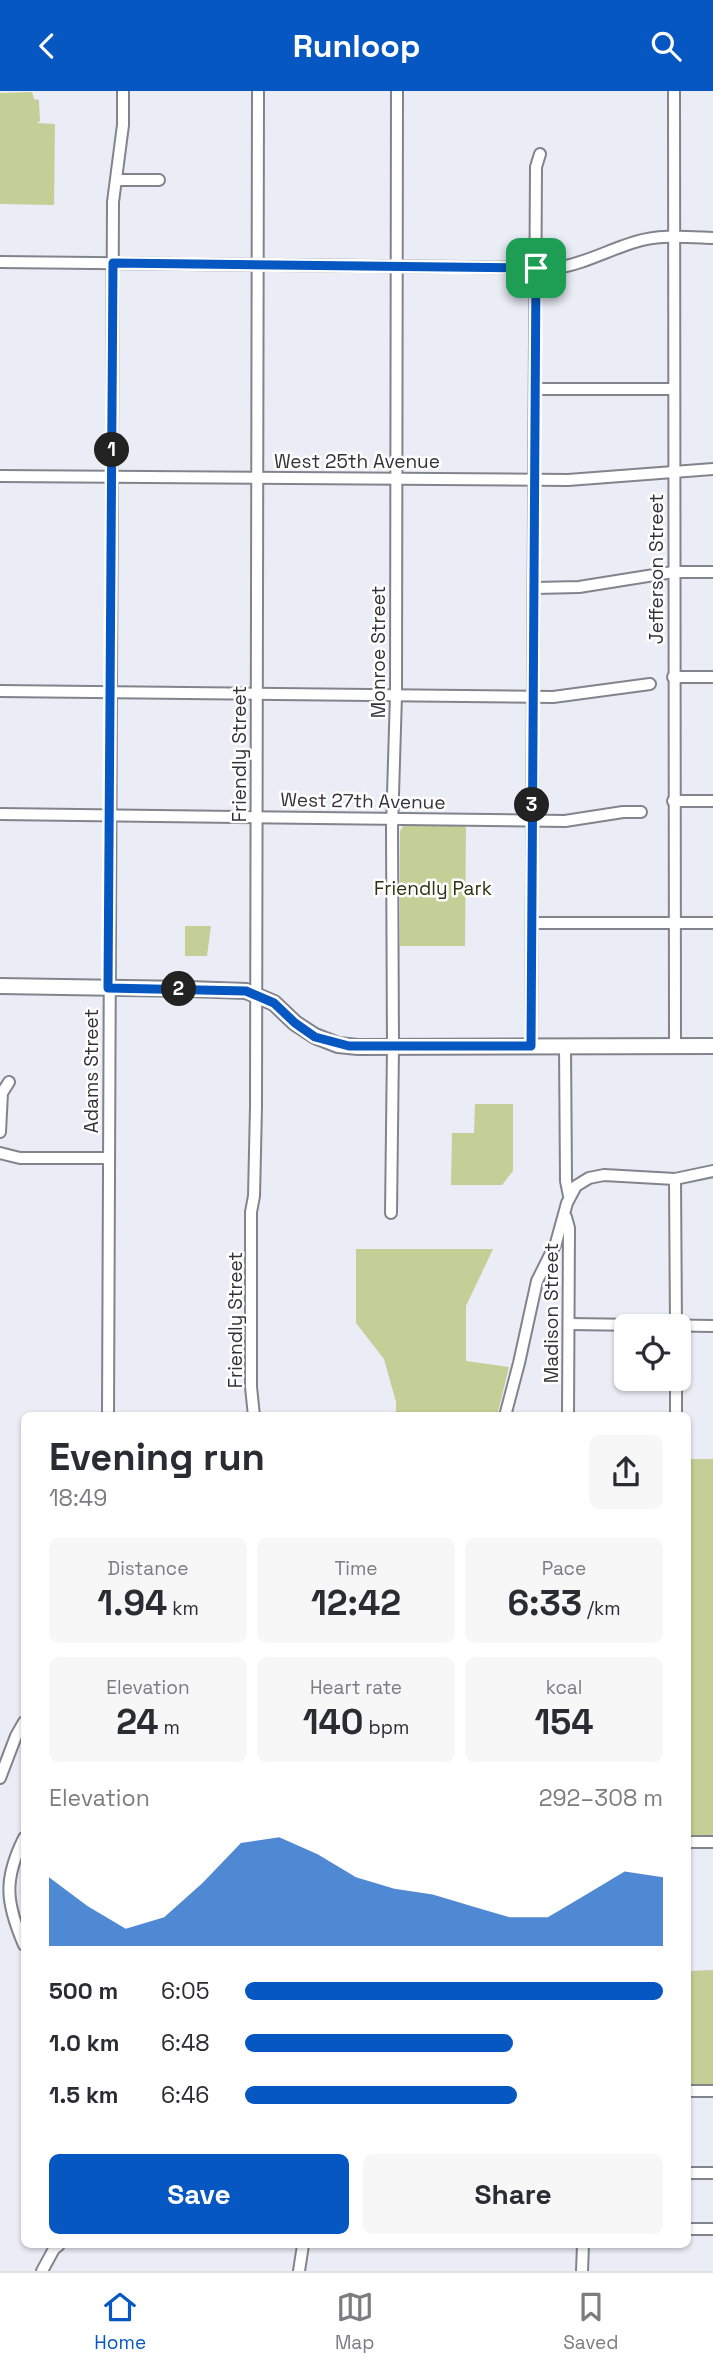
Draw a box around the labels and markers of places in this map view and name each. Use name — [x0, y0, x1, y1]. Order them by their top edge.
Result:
pin — [506, 238, 566, 298]
pin: 1 — [94, 433, 130, 467]
pin: 3 — [514, 787, 550, 823]
pin: 2 — [162, 971, 196, 1007]

